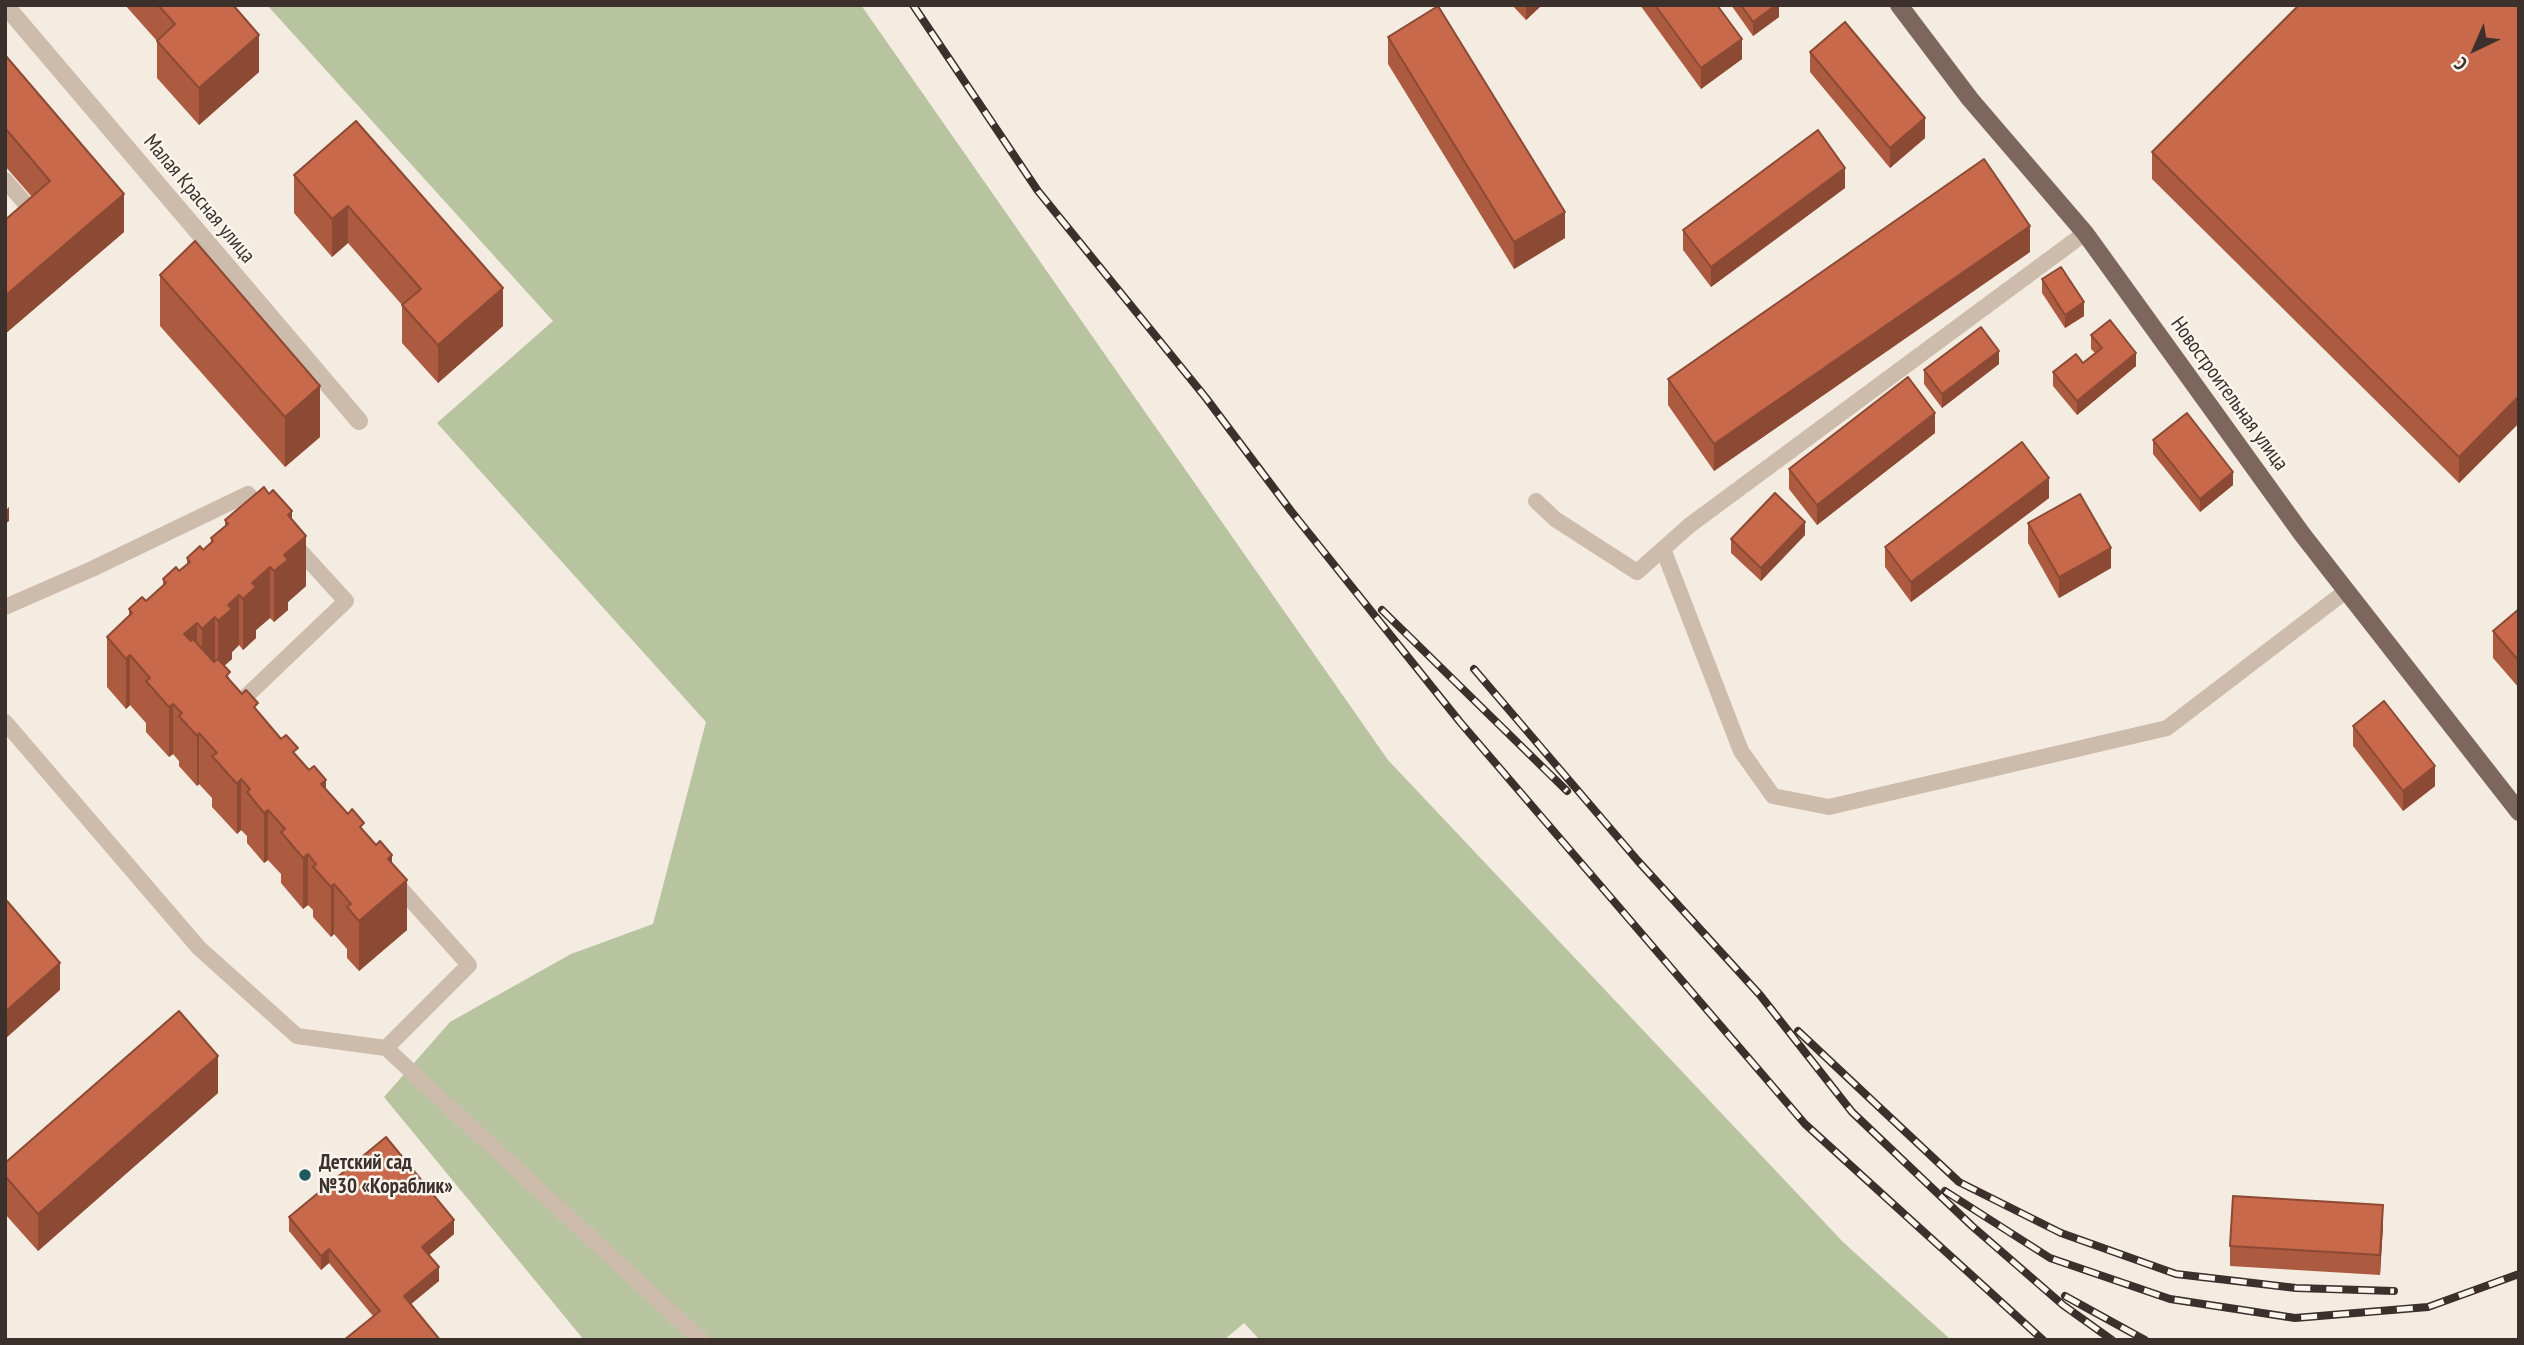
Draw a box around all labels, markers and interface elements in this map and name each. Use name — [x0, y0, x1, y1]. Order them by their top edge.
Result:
north arrow — [2440, 14, 2510, 84]
text: С — [2449, 52, 2472, 76]
street label: Малая Красная улица — [138, 130, 260, 268]
street label: Новостроительная улица — [2165, 312, 2293, 476]
place label: Детский сад №30 «Кораблик» — [319, 1150, 453, 1200]
marker: Детский сад №30 «Кораблик» — [297, 1167, 313, 1183]

